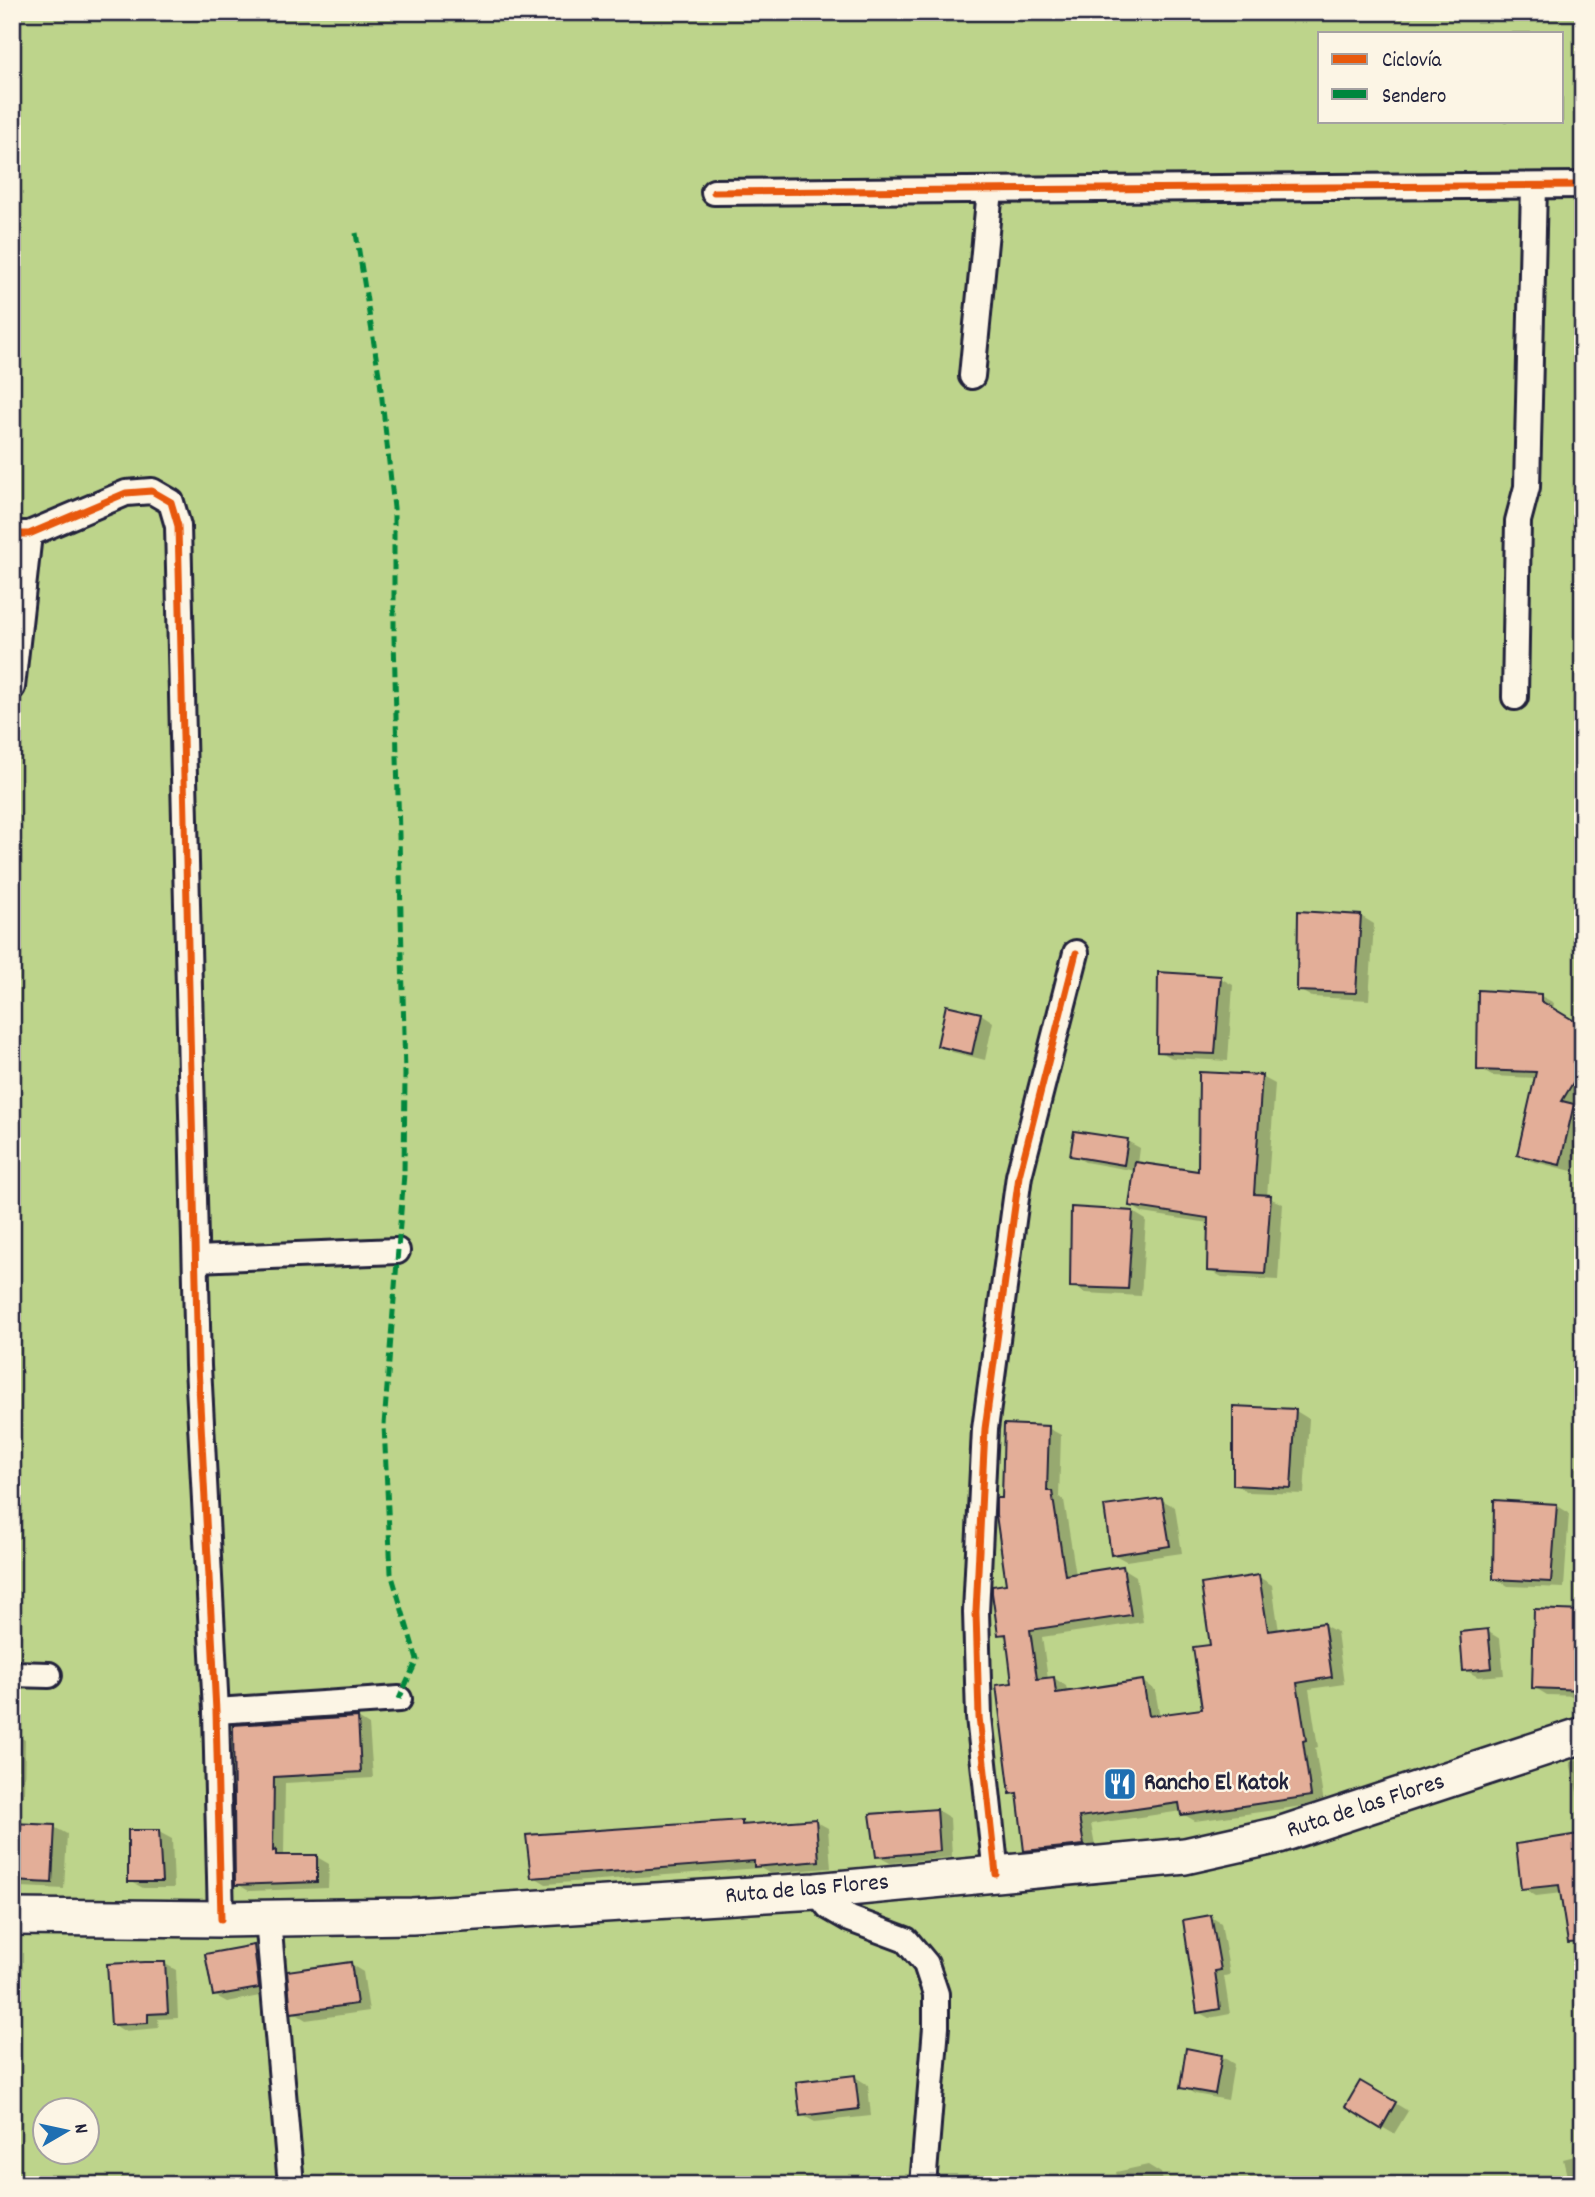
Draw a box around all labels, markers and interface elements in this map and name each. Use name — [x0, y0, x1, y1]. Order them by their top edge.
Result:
legend — [1318, 32, 1564, 122]
text: Ciclovía — [1382, 47, 1443, 77]
text: Sendero — [1382, 83, 1446, 113]
restaurant icon: Rancho El Katok — [1101, 1765, 1139, 1803]
street label: Ruta de las Flores — [1283, 1765, 1449, 1849]
place label: Rancho El Katok — [1144, 1767, 1289, 1801]
street label: Ruta de las Flores — [724, 1866, 890, 1914]
north arrow — [32, 2096, 102, 2166]
text: N — [65, 2122, 93, 2136]

